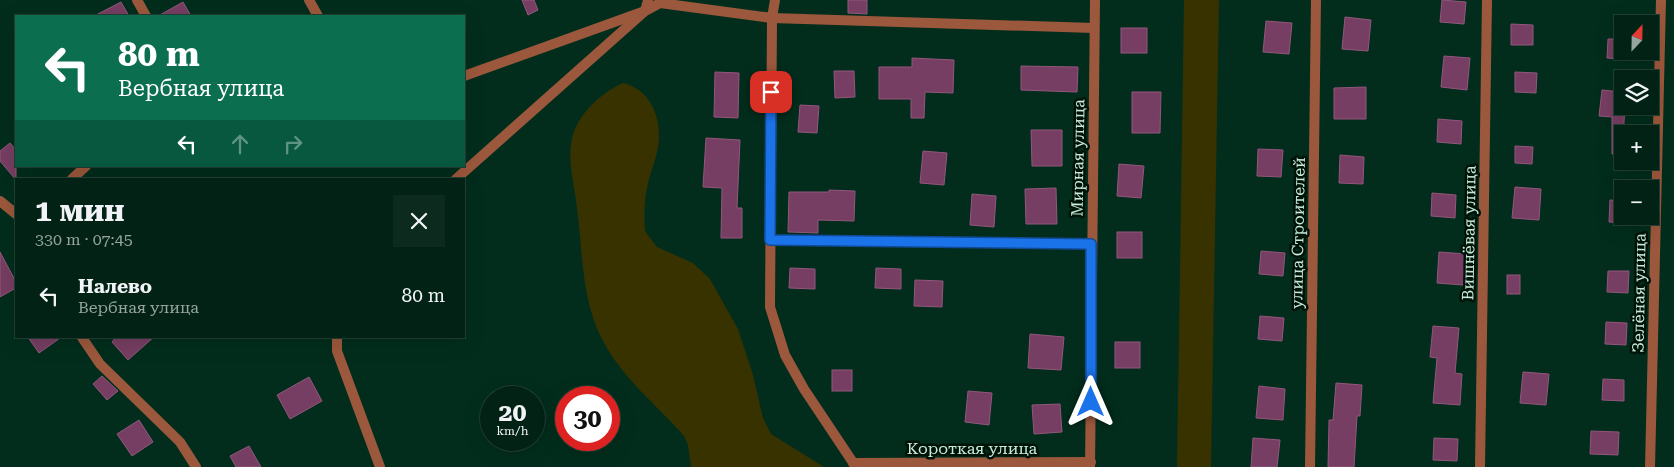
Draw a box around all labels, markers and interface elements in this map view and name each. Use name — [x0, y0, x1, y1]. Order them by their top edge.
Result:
north arrow — [1614, 15, 1659, 60]
map controls — [1614, 15, 1659, 225]
text: 80 m — [118, 34, 200, 75]
icon: left — [35, 35, 100, 100]
button: layers — [1614, 70, 1659, 115]
pin — [750, 71, 792, 113]
text: Вербная улица — [118, 76, 284, 101]
icon: arrive — [757, 78, 785, 106]
street label: Мирная улица — [1067, 99, 1089, 217]
button: + — [1614, 125, 1659, 170]
icon: left — [173, 130, 201, 158]
icon: ahead — [226, 130, 254, 158]
icon: right — [279, 130, 307, 158]
street label: улица Строителей — [1287, 157, 1309, 309]
street label: Вишнёвая улица — [1458, 165, 1480, 301]
button: − — [1614, 180, 1659, 225]
text: 1 мин — [35, 193, 125, 228]
button: close — [393, 195, 445, 247]
text: 330 m · 07:45 — [35, 230, 133, 249]
street label: Зелёная улица — [1628, 233, 1650, 353]
text: Налево — [78, 275, 152, 298]
icon: left — [35, 282, 63, 310]
text: 80 m — [402, 284, 445, 307]
text: Вербная улица — [78, 298, 199, 317]
position arrow — [1064, 375, 1116, 427]
speed limit sign: 30 — [555, 386, 620, 451]
text: 20 — [498, 398, 527, 427]
text: km/h — [496, 424, 529, 438]
street label: Короткая улица — [907, 439, 1038, 458]

